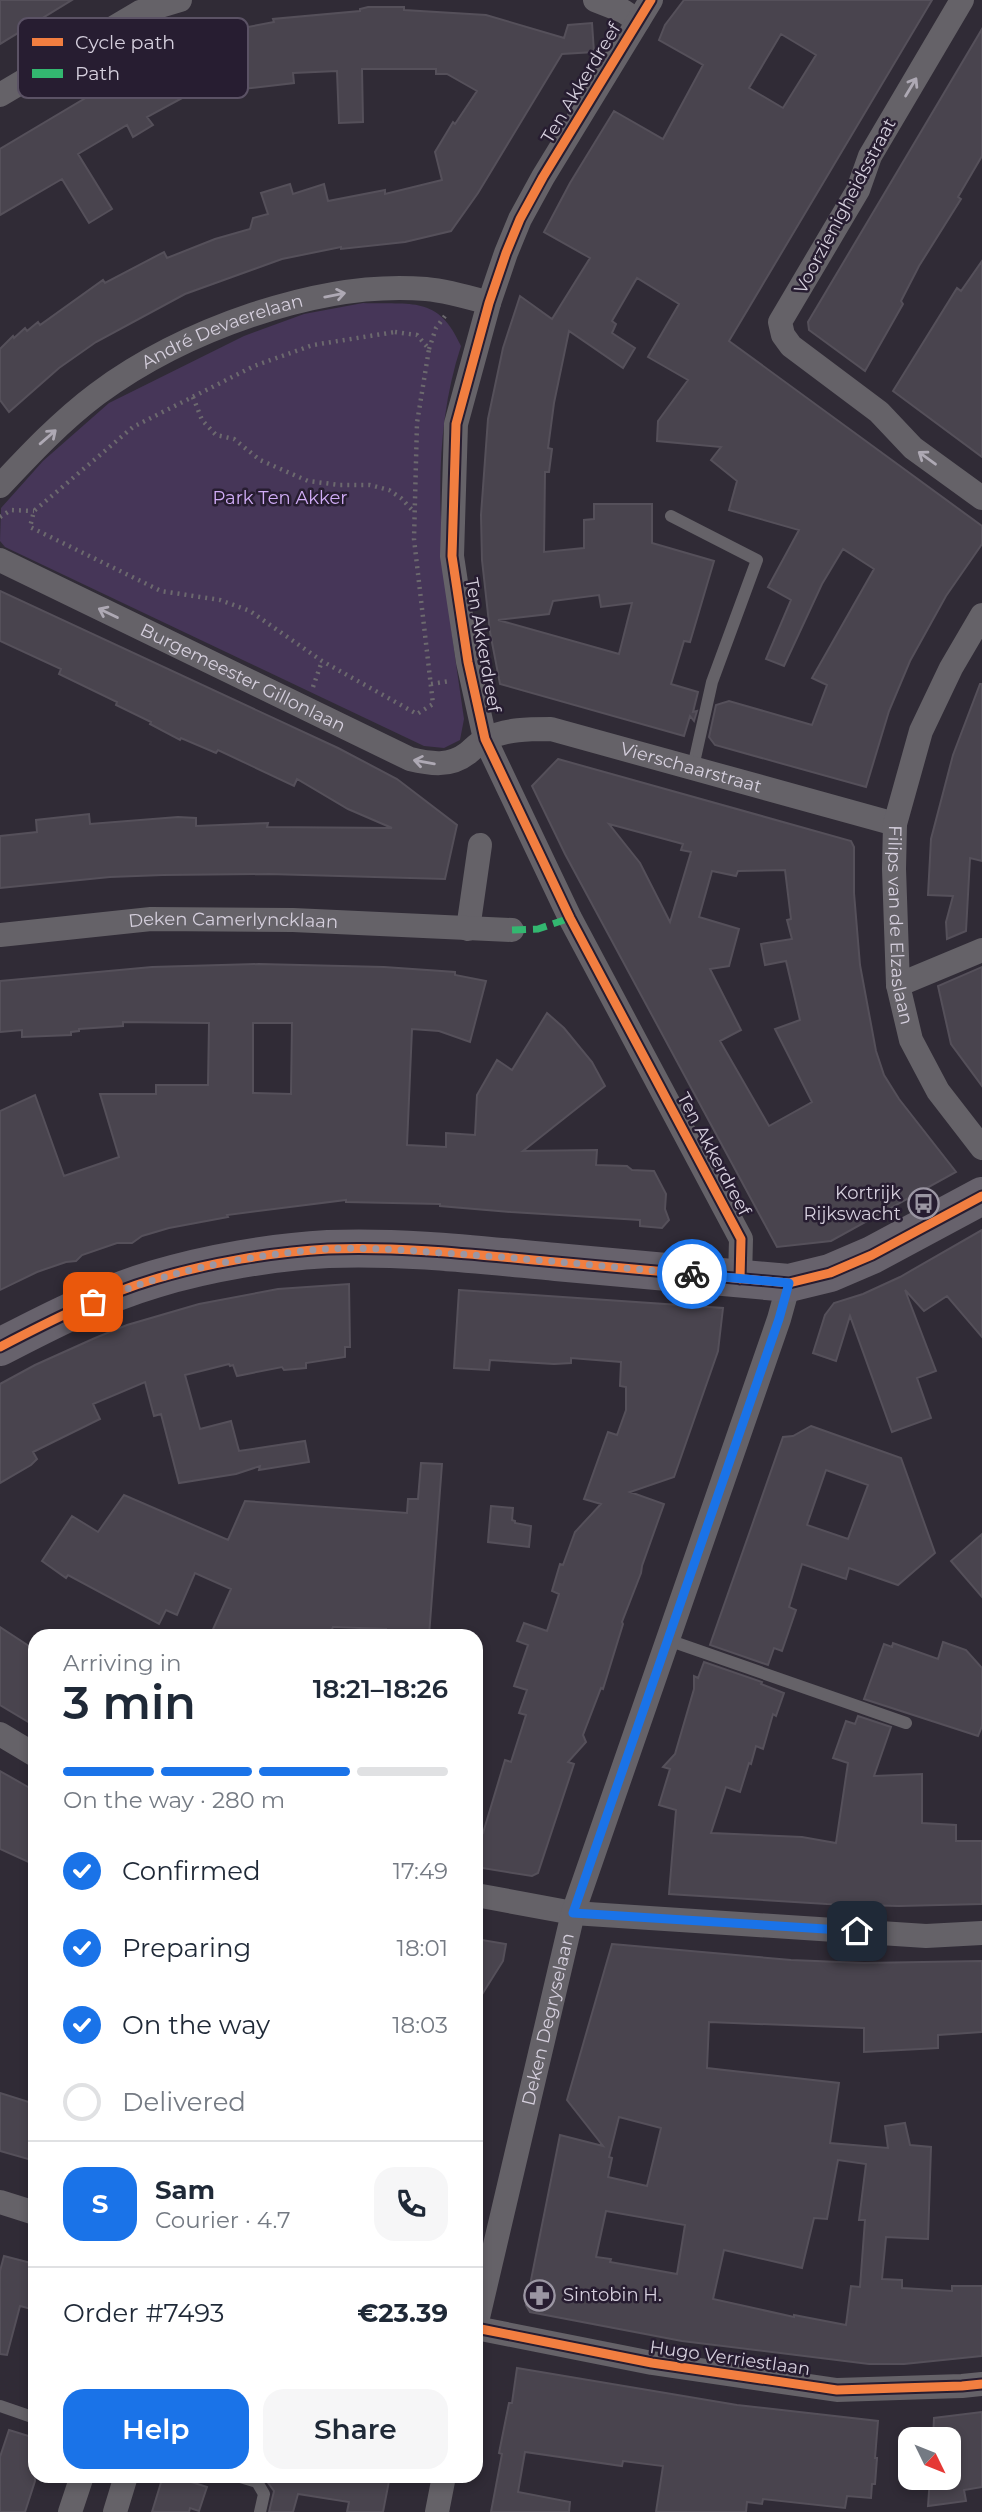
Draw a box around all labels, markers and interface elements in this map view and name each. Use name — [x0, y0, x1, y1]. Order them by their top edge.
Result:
legend — [18, 18, 248, 98]
street label: Ten Akkerdreef — [537, 18, 626, 147]
text: Cycle path — [75, 31, 175, 54]
text: Path — [75, 62, 120, 85]
one-way arrow — [904, 77, 918, 97]
street label: Voorzienigheidsstraat — [789, 114, 901, 298]
one-way arrow — [323, 287, 346, 301]
street label: André Devaerelaan — [138, 290, 305, 374]
one-way arrow — [38, 430, 56, 446]
one-way arrow — [918, 451, 937, 465]
park label: Park Ten Akker — [212, 487, 348, 509]
street label: Ten Akkerdreef — [460, 576, 506, 715]
one-way arrow — [98, 605, 119, 619]
street label: Burgemeester Gillonlaan — [137, 619, 349, 737]
street label: Vierschaarstraat — [618, 738, 764, 798]
one-way arrow — [413, 755, 436, 768]
street label: Filips van de Elzaslaan — [883, 825, 918, 1027]
street label: Deken Camerlyncklaan — [127, 908, 339, 933]
street label: Ten Akkerdreef — [672, 1089, 756, 1220]
place label: Kortrijk Rijkswacht — [804, 1182, 901, 1225]
bus stop icon: Kortrijk Rijkswacht — [907, 1186, 941, 1220]
courier — [657, 1239, 727, 1309]
icon: bike — [673, 1255, 711, 1293]
pin — [63, 1272, 123, 1332]
icon: bag — [74, 1283, 112, 1321]
text: Arriving in — [63, 1649, 182, 1677]
text: 18:21–18:26 — [313, 1673, 448, 1705]
text: 3 min — [63, 1674, 196, 1731]
text: On the way · 280 m — [63, 1786, 285, 1814]
icon: check — [63, 1852, 101, 1890]
text: Confirmed — [122, 1855, 261, 1887]
text: 17:49 — [393, 1857, 448, 1885]
pin — [827, 1901, 887, 1961]
icon: home — [838, 1912, 876, 1950]
icon: check — [63, 1929, 101, 1967]
street label: Deken Degryselaan — [517, 1931, 579, 2108]
text: Preparing — [122, 1932, 251, 1964]
text: 18:01 — [397, 1934, 448, 1962]
icon: check — [63, 2006, 101, 2044]
text: On the way — [122, 2009, 270, 2041]
text: 18:03 — [392, 2011, 448, 2039]
text: Delivered — [122, 2086, 246, 2118]
button: phone — [374, 2167, 448, 2241]
text: Sam — [155, 2174, 215, 2206]
text: S — [92, 2188, 108, 2220]
text: Courier · 4.7 — [155, 2206, 291, 2234]
pharmacy icon: Sintobin H. — [523, 2278, 557, 2312]
place label: Sintobin H. — [563, 2284, 662, 2306]
text: Order #7493 — [63, 2297, 224, 2329]
text: €23.39 — [357, 2297, 448, 2329]
street label: Hugo Verriestlaan — [648, 2336, 812, 2380]
button: Help — [63, 2389, 249, 2469]
button: Share — [263, 2389, 448, 2469]
north arrow — [898, 2427, 961, 2490]
map controls — [898, 2427, 961, 2490]

